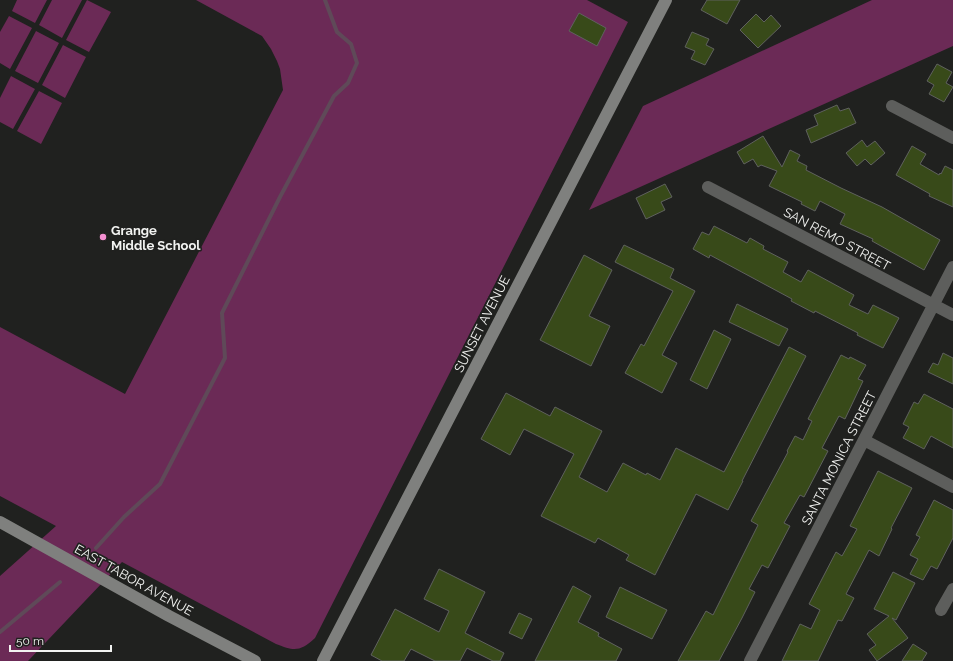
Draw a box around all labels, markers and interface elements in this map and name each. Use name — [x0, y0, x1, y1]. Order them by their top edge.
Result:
street label: SAN REMO STREET — [781, 204, 893, 274]
place label: Grange Middle School — [111, 223, 201, 253]
marker: Grange Middle School — [98, 232, 108, 242]
street label: SUNSET AVENUE — [451, 273, 513, 375]
street label: SANTA MONICA STREET — [799, 388, 879, 527]
street label: EAST TABOR AVENUE — [72, 541, 196, 619]
scale bar — [10, 627, 111, 653]
text: 50 m — [16, 634, 44, 648]

